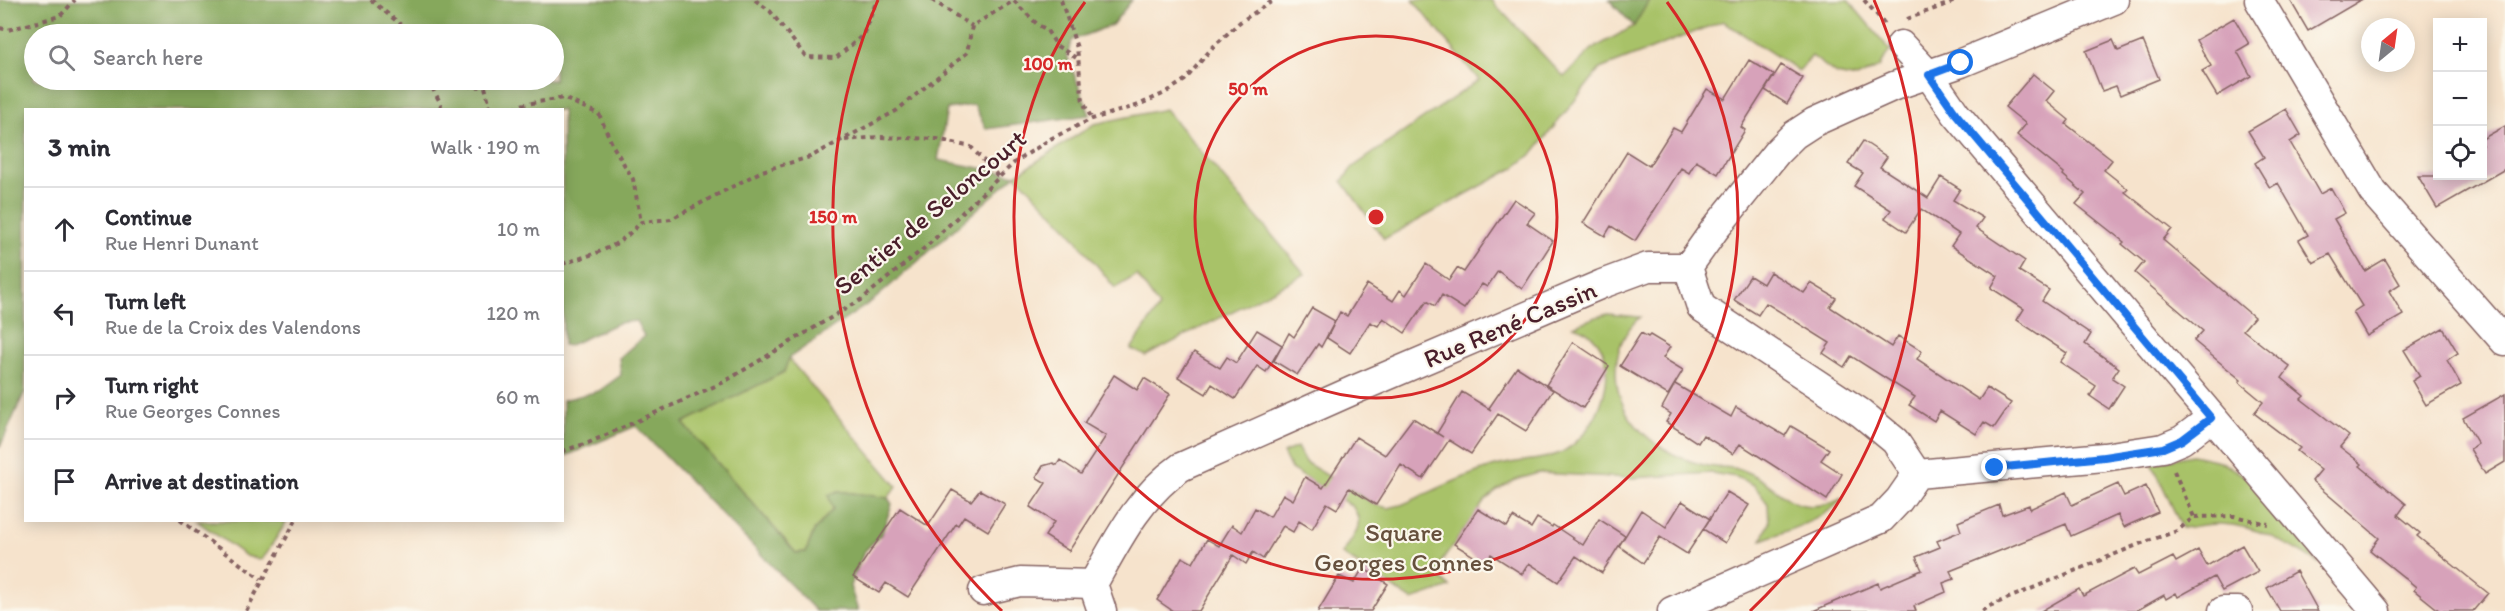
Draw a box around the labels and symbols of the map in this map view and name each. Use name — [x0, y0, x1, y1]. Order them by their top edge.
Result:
north arrow — [2361, 18, 2415, 72]
route start — [1947, 49, 1973, 75]
text: 100 m — [1023, 53, 1074, 75]
text: 50 m — [1228, 78, 1269, 100]
street label: Sentier de Seloncourt — [827, 122, 1033, 302]
text: 150 m — [809, 206, 858, 228]
centre of rings — [1366, 207, 1386, 227]
street label: Rue René Cassin — [1419, 273, 1602, 375]
route end — [1981, 454, 2007, 480]
park label: Square Georges Connes — [1314, 516, 1494, 578]

